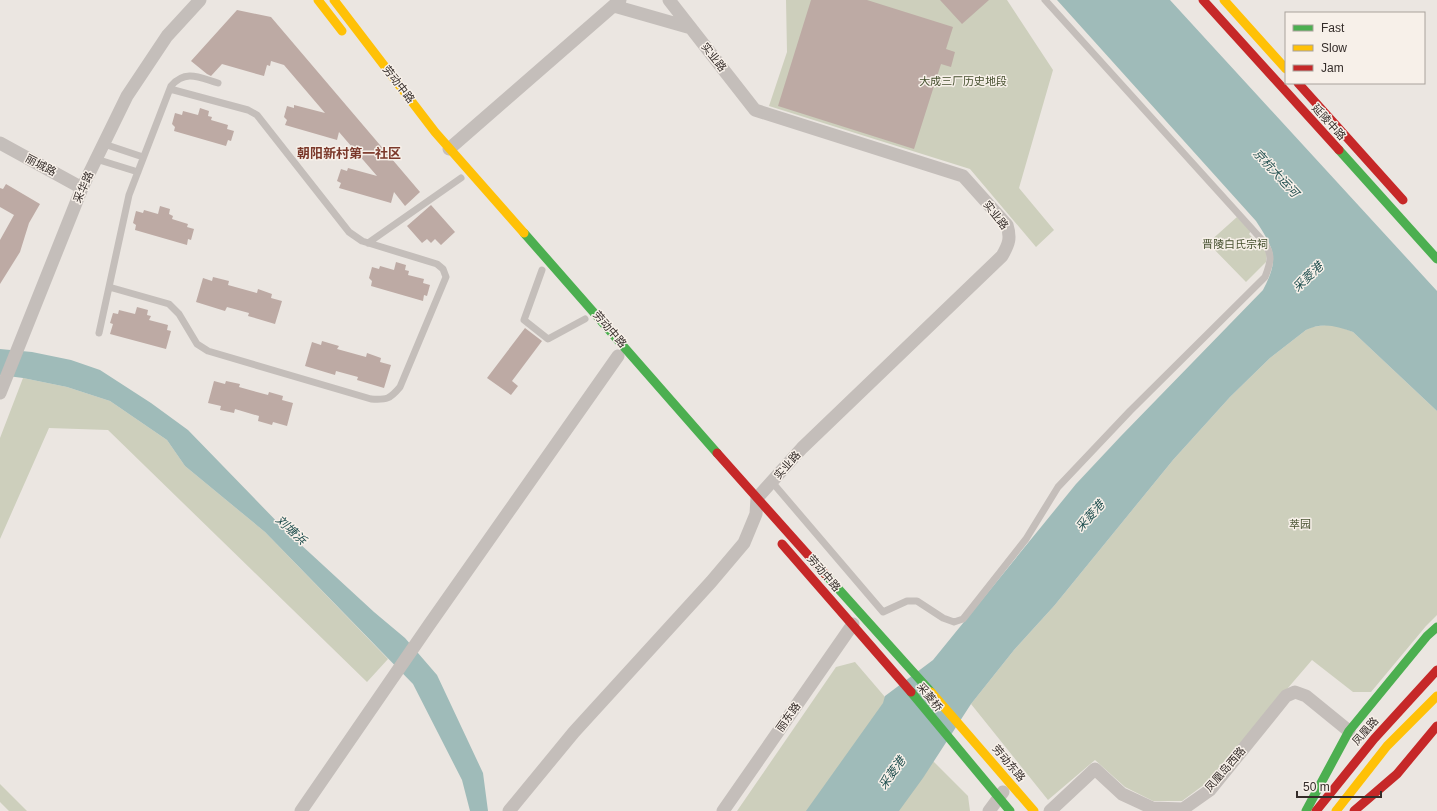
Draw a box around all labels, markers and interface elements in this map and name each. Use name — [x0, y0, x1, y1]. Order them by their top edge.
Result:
legend — [1285, 12, 1425, 84]
text: Fast — [1321, 21, 1345, 35]
street label: 实业路 — [699, 40, 729, 74]
text: Slow — [1321, 41, 1347, 55]
text: Jam — [1321, 61, 1344, 75]
street label: 劳动中路 — [381, 63, 417, 105]
park label: 大成三厂历史地段 — [919, 75, 1007, 87]
street label: 延陵中路 — [1310, 102, 1348, 142]
district label: 朝阳新村第一社区 — [297, 146, 401, 161]
water label: 京杭大运河 — [1250, 146, 1303, 201]
street label: 丽城路 — [24, 152, 58, 178]
street label: 采华路 — [71, 169, 95, 205]
street label: 实业路 — [981, 198, 1011, 232]
park label: 晋陵白氏宗祠 — [1202, 238, 1268, 250]
water label: 采菱港 — [1290, 258, 1327, 294]
street label: 劳动中路 — [591, 308, 629, 350]
street label: 实业路 — [772, 449, 802, 481]
water label: 采菱港 — [1073, 496, 1109, 534]
water label: 刘塘浜 — [273, 513, 310, 548]
park label: 萃园 — [1289, 518, 1311, 530]
street label: 劳动中路 — [805, 552, 843, 594]
street label: 采菱桥 — [915, 680, 945, 714]
street label: 丽东路 — [774, 700, 802, 734]
street label: 凤凰路 — [1350, 715, 1380, 747]
street label: 劳动东路 — [990, 742, 1028, 784]
street label: 凤凰岛西路 — [1202, 744, 1248, 794]
water label: 采菱港 — [876, 753, 909, 792]
scale bar — [1297, 773, 1381, 799]
text: 50 m — [1303, 780, 1330, 794]

